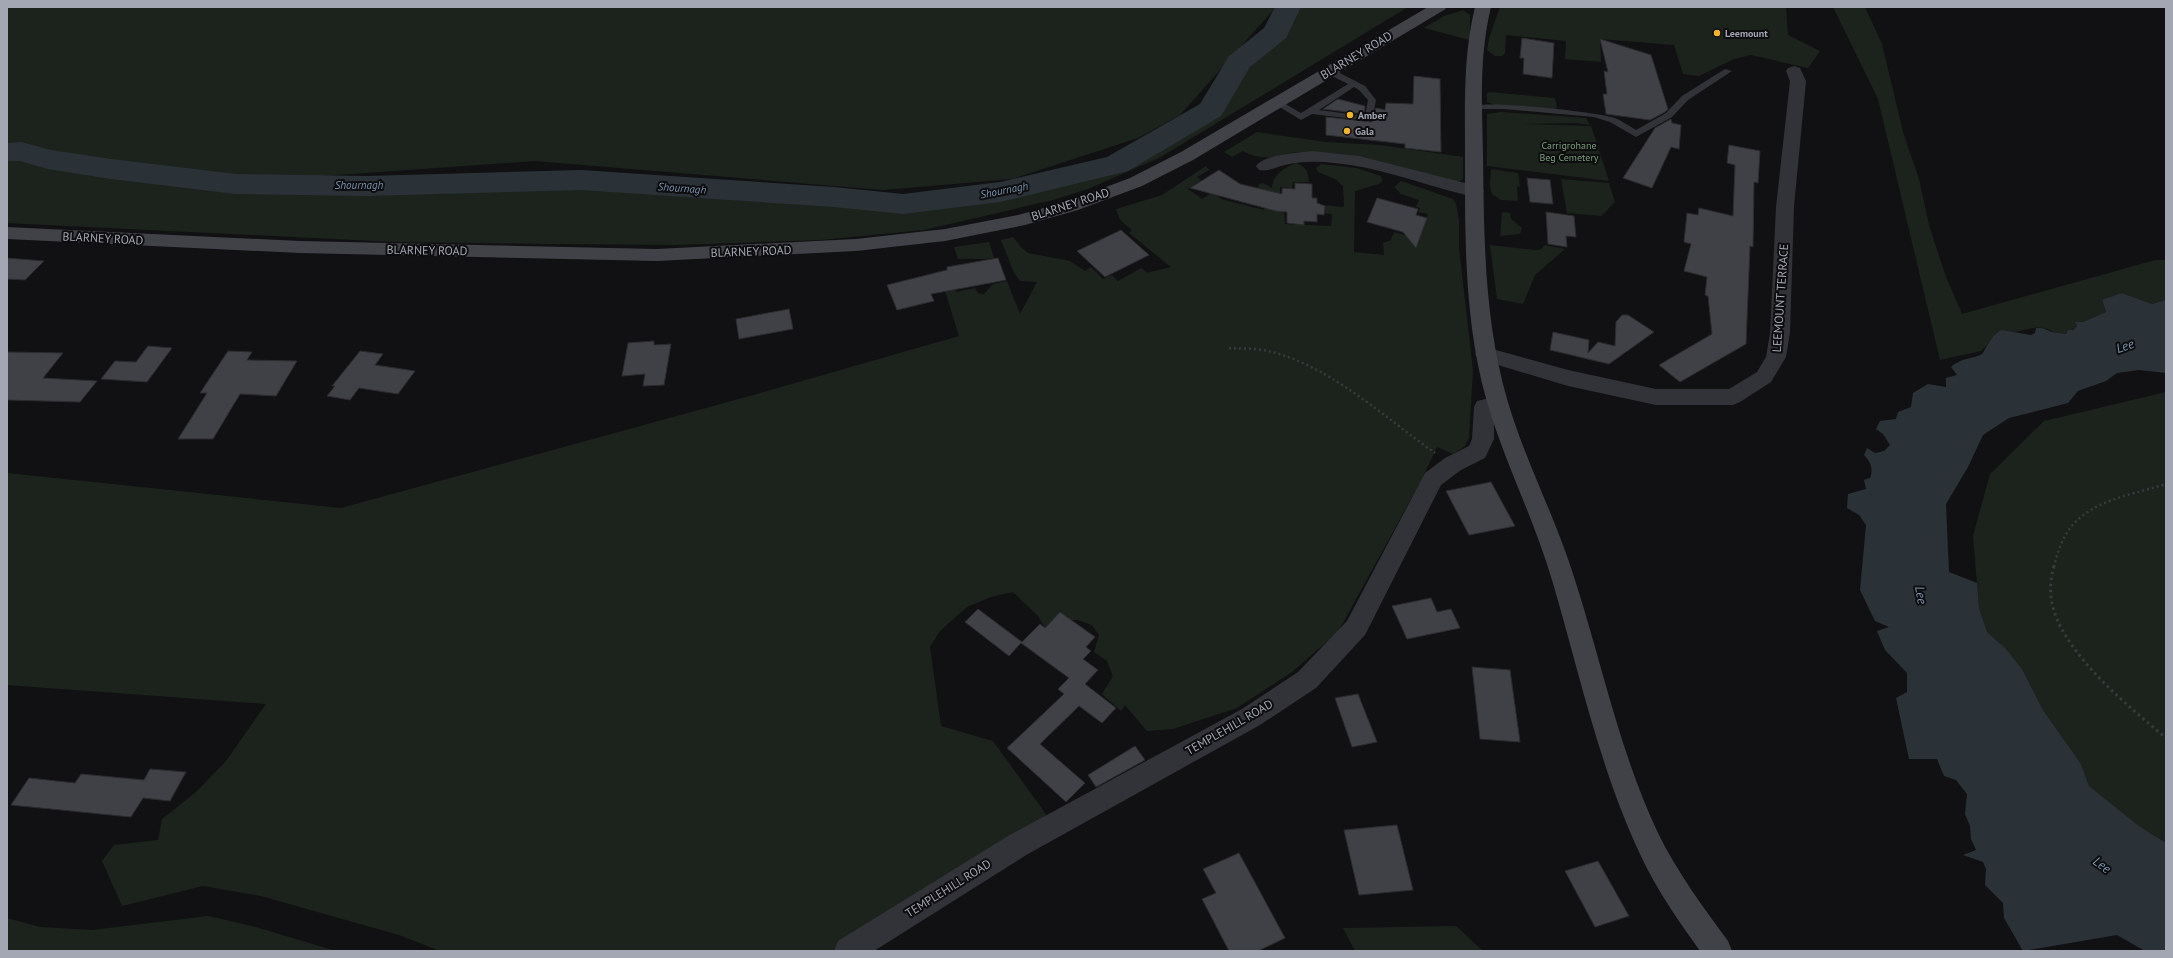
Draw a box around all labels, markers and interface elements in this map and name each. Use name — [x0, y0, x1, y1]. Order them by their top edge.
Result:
place label: Leemount — [1725, 27, 1768, 40]
street label: BLARNEY ROAD — [1317, 28, 1395, 82]
marker: Leemount — [1712, 28, 1722, 38]
place label: Amber — [1358, 109, 1387, 122]
marker: Amber — [1345, 110, 1355, 120]
place label: Gala — [1355, 125, 1374, 138]
marker: Gala — [1342, 126, 1352, 136]
park label: Carrigrohane Beg Cemetery — [1540, 139, 1599, 164]
water label: Shournagh — [335, 178, 383, 192]
water label: Shournagh — [979, 178, 1029, 202]
water label: Shournagh — [657, 179, 707, 197]
street label: BLARNEY ROAD — [1029, 184, 1111, 224]
street label: BLARNEY ROAD — [62, 228, 144, 248]
street label: BLARNEY ROAD — [386, 242, 468, 258]
street label: BLARNEY ROAD — [710, 242, 792, 260]
street label: LEEMOUNT TERRACE — [1769, 243, 1791, 353]
water label: Lee — [2114, 335, 2136, 357]
water label: Lee — [1911, 585, 1931, 605]
street label: TEMPLEHILL ROAD — [1183, 696, 1275, 758]
water label: Lee — [2090, 853, 2114, 877]
street label: TEMPLEHILL ROAD — [902, 856, 994, 920]

